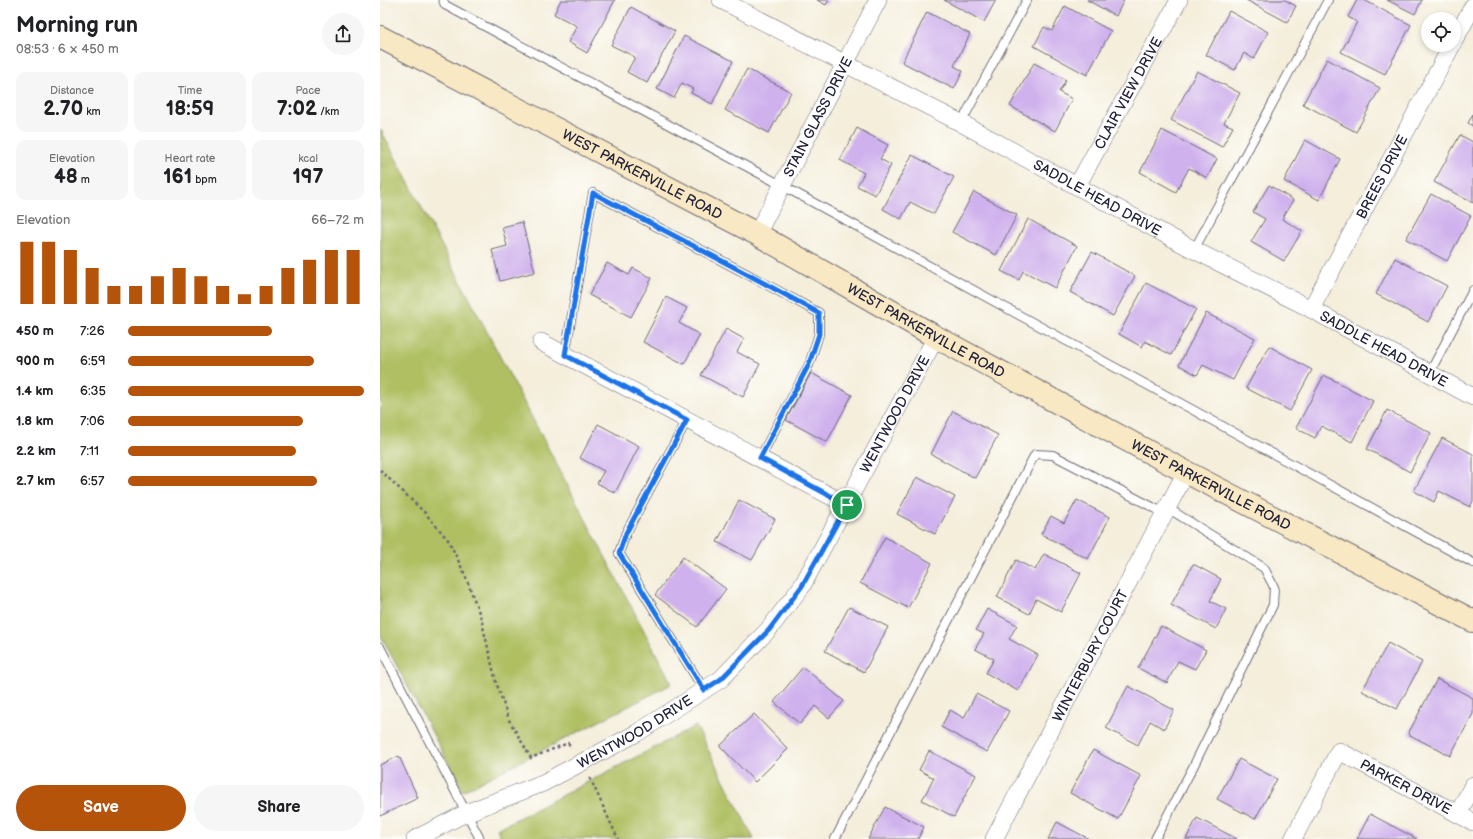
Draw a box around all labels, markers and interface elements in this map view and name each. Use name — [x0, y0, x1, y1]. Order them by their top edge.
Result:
text: Morning run — [16, 12, 138, 39]
map controls — [1421, 12, 1461, 52]
button: locate — [1421, 12, 1461, 52]
button: share — [322, 13, 364, 55]
street label: CLAIR VIEW DRIVE — [1090, 34, 1166, 152]
text: 08:53 · 6 × 450 m — [16, 41, 119, 57]
street label: STAIN GLASS DRIVE — [780, 54, 856, 180]
text: Distance — [50, 84, 94, 97]
text: Time — [178, 84, 202, 97]
text: Pace — [295, 84, 321, 97]
text: 2.70 — [43, 97, 83, 121]
text: 18:59 — [166, 97, 214, 121]
text: 7:02 — [277, 97, 317, 121]
text: km — [83, 105, 101, 118]
text: /km — [317, 105, 339, 118]
street label: WEST PARKERVILLE ROAD — [559, 125, 725, 223]
street label: BREES DRIVE — [1352, 132, 1411, 222]
text: Elevation — [49, 152, 95, 165]
text: Heart rate — [165, 152, 215, 165]
text: kcal — [298, 152, 318, 165]
street label: SADDLE HEAD DRIVE — [1031, 156, 1164, 239]
text: 48 — [54, 165, 78, 189]
text: 161 — [163, 165, 192, 189]
text: 197 — [292, 165, 324, 189]
text: m — [78, 173, 90, 186]
text: bpm — [192, 173, 217, 186]
text: Elevation — [16, 212, 70, 228]
text: 66–72 m — [311, 212, 364, 228]
street label: WEST PARKERVILLE ROAD — [844, 279, 1008, 381]
street label: SADDLE HEAD DRIVE — [1317, 307, 1451, 390]
text: 450 m — [16, 323, 54, 339]
text: 7:26 — [80, 323, 105, 339]
street label: WENTWOOD DRIVE — [856, 352, 933, 476]
text: 900 m — [16, 353, 54, 369]
text: 6:59 — [80, 353, 106, 369]
text: 1.4 km — [16, 383, 53, 399]
text: 6:35 — [80, 383, 106, 399]
text: 1.8 km — [16, 413, 54, 429]
text: 7:06 — [80, 413, 105, 429]
street label: WEST PARKERVILLE ROAD — [1128, 436, 1294, 533]
text: 2.2 km — [16, 443, 56, 459]
text: 7:11 — [80, 443, 99, 459]
text: 2.7 km — [16, 473, 55, 489]
text: 6:57 — [80, 473, 104, 489]
pin — [830, 488, 864, 522]
icon: arrive — [836, 494, 858, 516]
street label: WINTERBURY COURT — [1049, 586, 1132, 724]
street label: WENTWOOD DRIVE — [574, 691, 695, 772]
street label: PARKER DRIVE — [1357, 755, 1454, 818]
button: Save — [16, 785, 186, 831]
button: Share — [194, 785, 364, 831]

